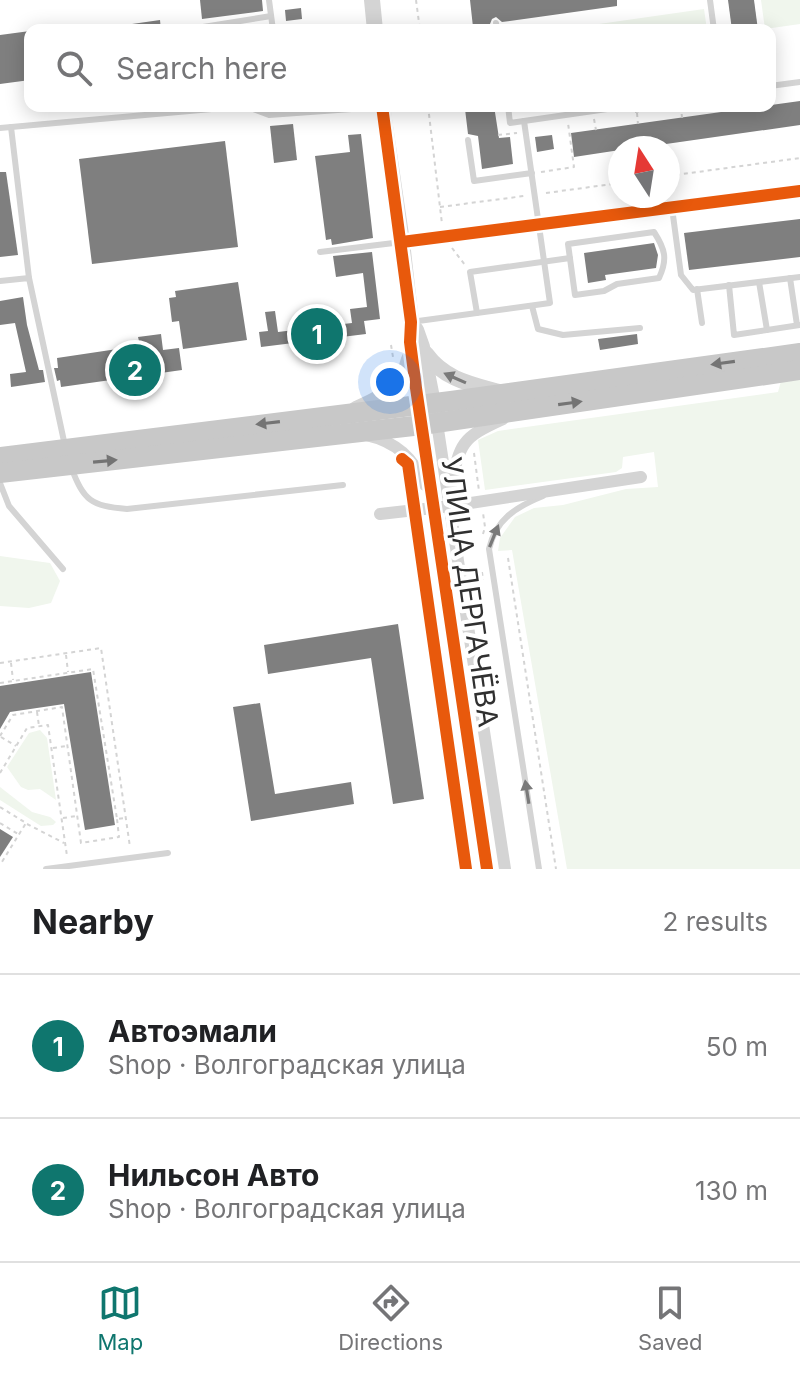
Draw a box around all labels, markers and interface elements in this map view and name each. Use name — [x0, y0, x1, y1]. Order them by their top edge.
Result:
search box — [24, 24, 776, 112]
icon: search — [52, 46, 96, 90]
text: Search here — [116, 50, 288, 86]
north arrow — [608, 136, 680, 208]
pin: 1 — [291, 304, 343, 364]
pin: 2 — [109, 340, 161, 400]
one-way arrow — [710, 357, 735, 370]
your location — [370, 362, 410, 402]
one-way arrow — [444, 371, 467, 385]
one-way arrow — [558, 396, 583, 409]
one-way arrow — [255, 417, 280, 430]
one-way arrow — [93, 454, 118, 467]
street label: УЛИЦА ДЕРГАЧЁВА — [434, 455, 506, 729]
one-way arrow — [488, 524, 501, 548]
one-way arrow — [520, 779, 533, 804]
text: Nearby — [32, 901, 154, 942]
text: 2 results — [663, 906, 768, 937]
text: Автоэмали — [108, 1013, 277, 1049]
text: 1 — [52, 1031, 64, 1062]
text: 50 m — [706, 1031, 768, 1062]
text: Shop · Волгоградская улица — [108, 1049, 466, 1080]
text: Нильсон Авто — [108, 1157, 319, 1193]
text: 2 — [50, 1175, 66, 1206]
text: 130 m — [695, 1175, 768, 1206]
text: Shop · Волгоградская улица — [108, 1193, 466, 1224]
tab: Map — [98, 1281, 143, 1355]
tab: Directions — [338, 1281, 443, 1355]
tab: Saved — [638, 1281, 702, 1355]

